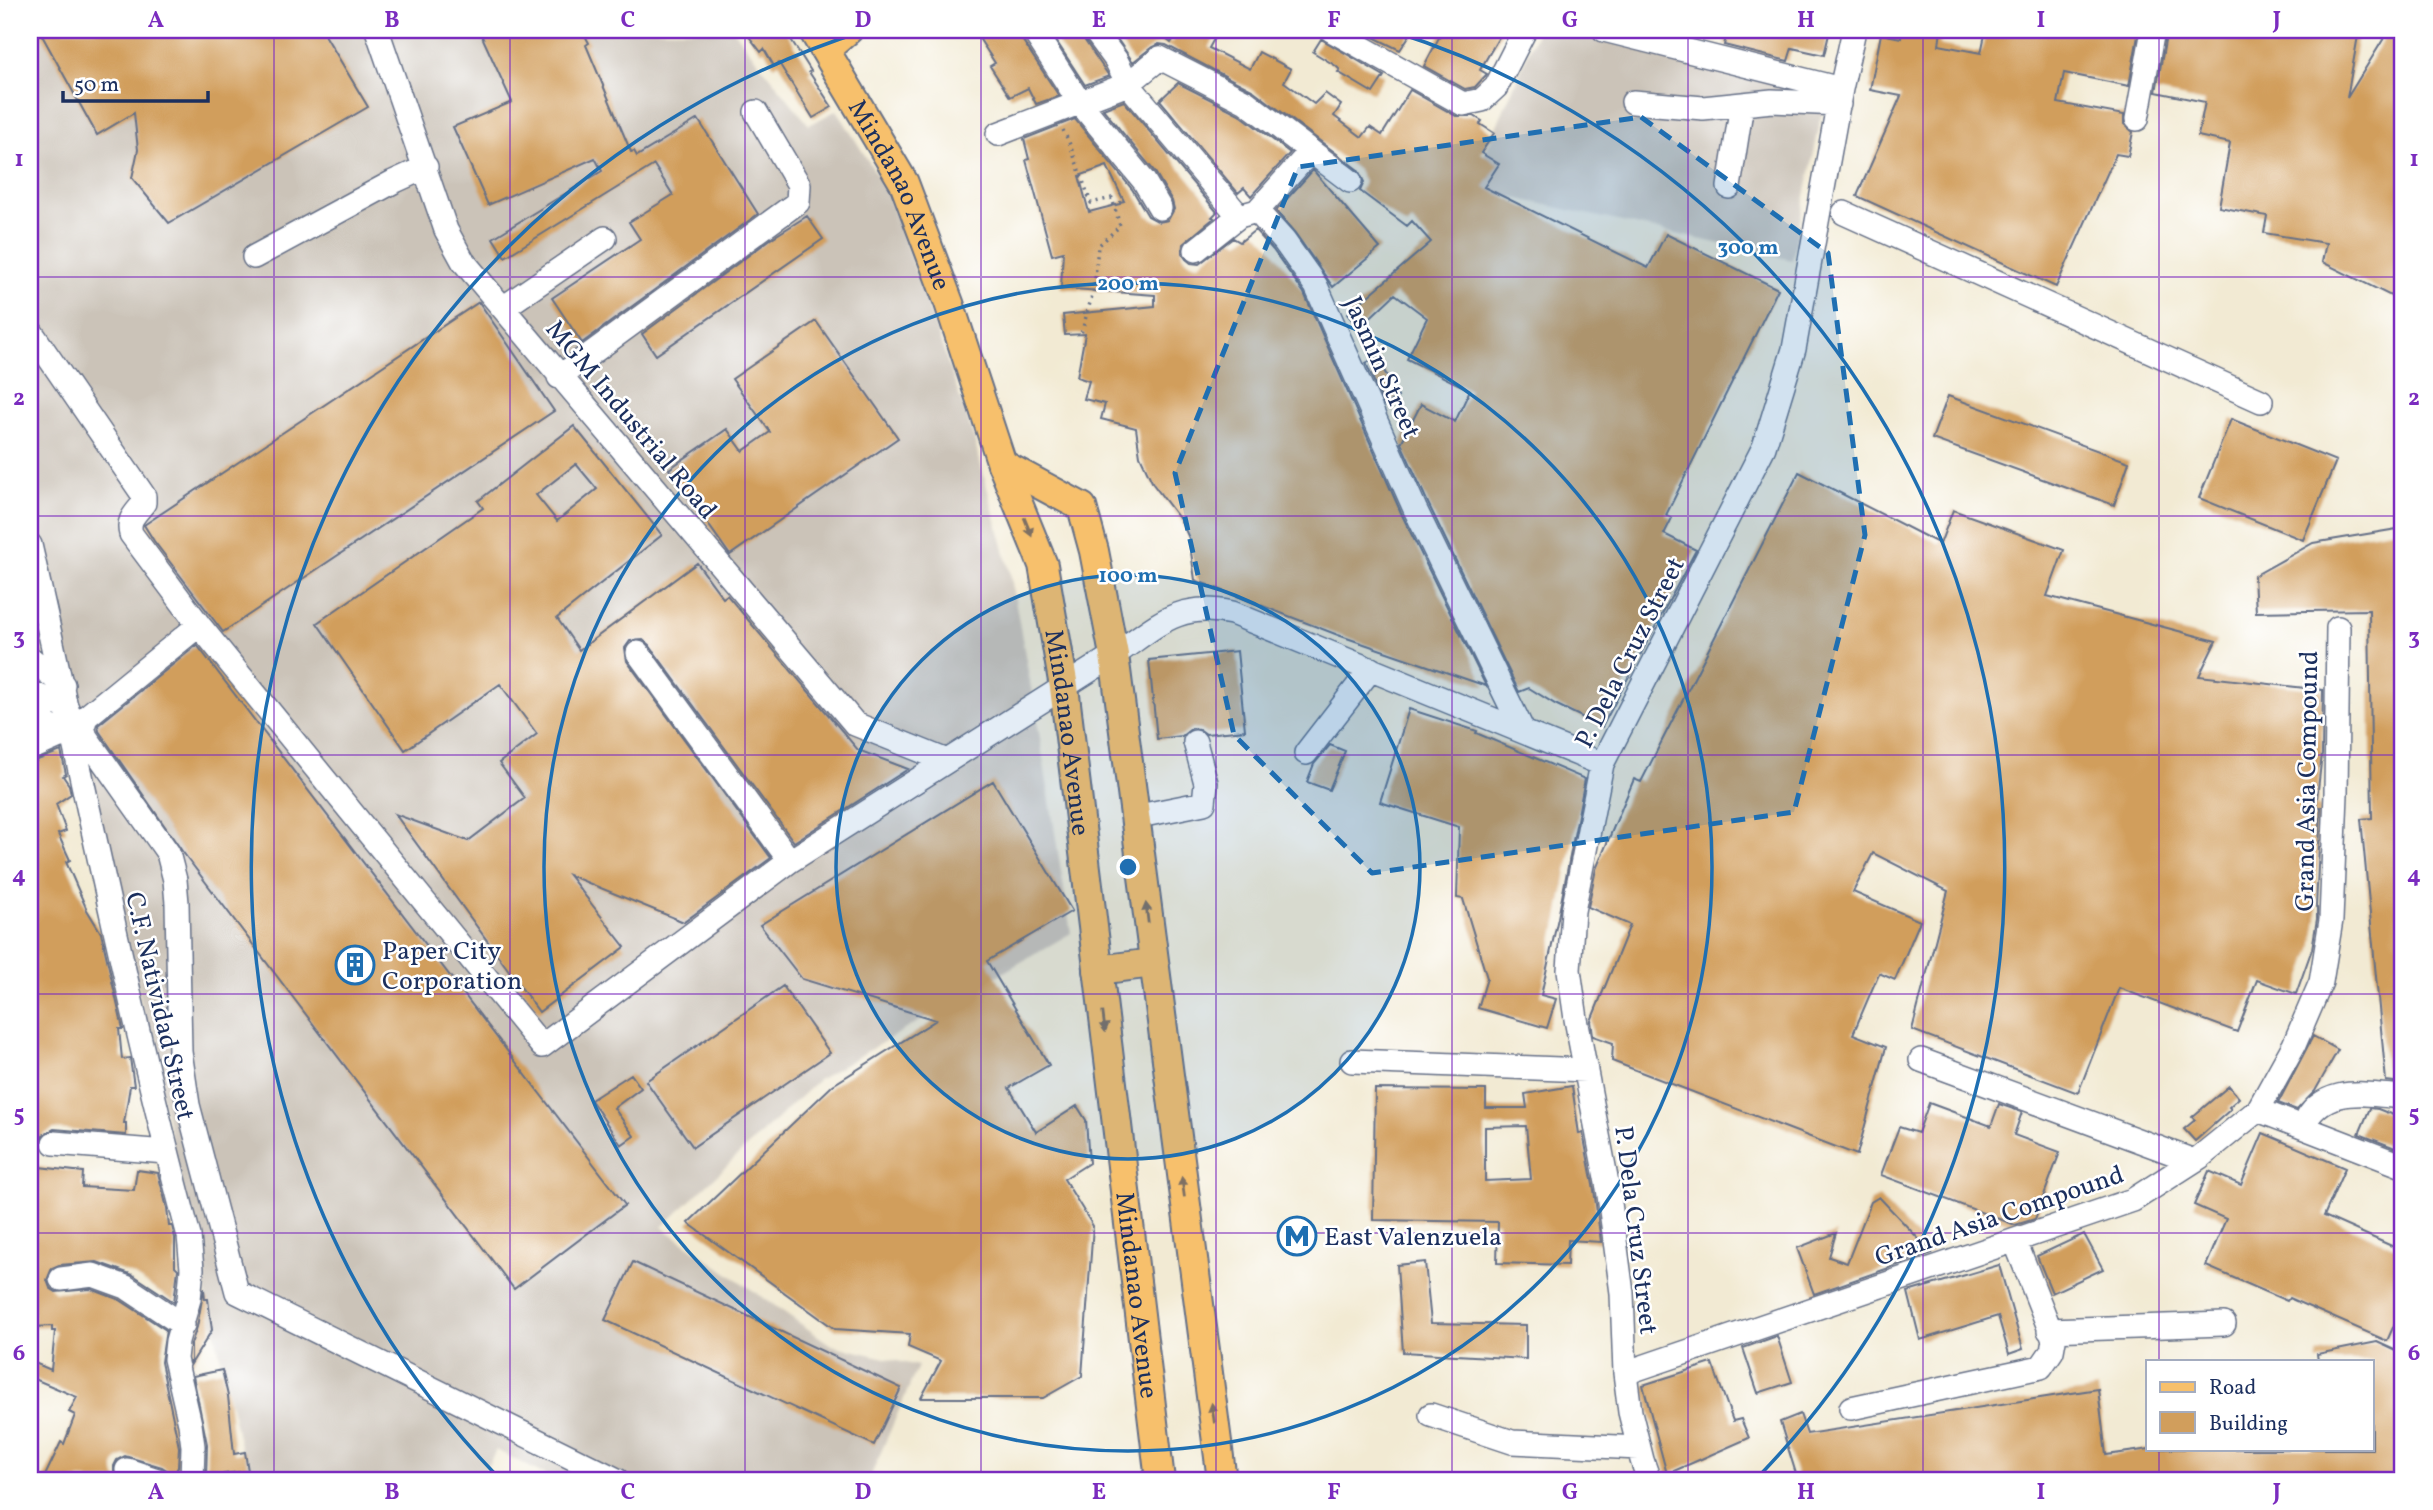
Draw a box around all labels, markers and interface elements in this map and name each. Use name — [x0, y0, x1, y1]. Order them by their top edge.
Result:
text: A — [148, 5, 164, 37]
text: B — [384, 5, 400, 37]
text: C — [621, 5, 635, 37]
text: D — [855, 5, 872, 37]
text: E — [1092, 5, 1106, 37]
text: F — [1327, 5, 1341, 37]
text: G — [1562, 5, 1578, 37]
text: H — [1797, 5, 1815, 37]
text: I — [2037, 5, 2045, 37]
text: J — [2272, 5, 2281, 37]
scale bar — [63, 60, 208, 104]
text: 50 m — [74, 71, 119, 100]
street label: Mindanao Avenue — [838, 93, 959, 296]
text: 1 — [14, 144, 24, 176]
text: 1 — [2409, 144, 2419, 176]
text: 300 m — [1718, 234, 1778, 263]
text: 200 m — [1097, 270, 1159, 299]
street label: Jasmin Street — [1334, 291, 1429, 445]
street label: MGM Industrial Road — [536, 313, 725, 528]
text: 2 — [13, 383, 25, 415]
text: 2 — [2408, 383, 2420, 415]
one-way arrow — [1023, 517, 1034, 538]
street label: P. Dela Cruz Street — [1567, 551, 1694, 755]
text: 100 m — [1098, 562, 1158, 591]
text: 3 — [13, 622, 25, 654]
text: 3 — [2408, 622, 2420, 654]
street label: Mindanao Avenue — [1034, 627, 1098, 838]
street label: Grand Asia Compound — [2288, 650, 2328, 912]
centre of rings — [1116, 855, 1140, 879]
text: 4 — [12, 860, 26, 892]
text: 4 — [2407, 860, 2421, 892]
street label: C.F. Natividad Street — [115, 889, 203, 1124]
one-way arrow — [1141, 902, 1152, 924]
place label: Paper City Corporation — [382, 934, 522, 1000]
building icon: Paper City Corporation — [334, 944, 376, 986]
one-way arrow — [1099, 1011, 1110, 1033]
text: 5 — [13, 1099, 25, 1131]
text: 5 — [2408, 1099, 2420, 1131]
street label: P. Dela Cruz Street — [1604, 1124, 1666, 1337]
street label: Grand Asia Compound — [1870, 1157, 2129, 1276]
one-way arrow — [1177, 1176, 1188, 1198]
street label: Mindanao Avenue — [1105, 1190, 1166, 1401]
metro station icon: East Valenzuela — [1276, 1215, 1318, 1257]
place label: East Valenzuela — [1324, 1220, 1502, 1256]
text: 6 — [13, 1338, 25, 1370]
text: 6 — [2408, 1338, 2420, 1370]
legend — [2146, 1360, 2374, 1450]
text: Road — [2209, 1374, 2256, 1403]
one-way arrow — [1207, 1401, 1218, 1423]
text: Building — [2209, 1410, 2288, 1439]
text: A — [148, 1477, 164, 1509]
text: B — [384, 1477, 400, 1509]
text: C — [621, 1477, 635, 1509]
text: D — [855, 1477, 872, 1509]
text: E — [1092, 1477, 1106, 1509]
text: F — [1327, 1477, 1341, 1509]
text: G — [1562, 1477, 1578, 1509]
text: H — [1797, 1477, 1815, 1509]
text: I — [2037, 1477, 2045, 1509]
text: J — [2272, 1477, 2281, 1509]

